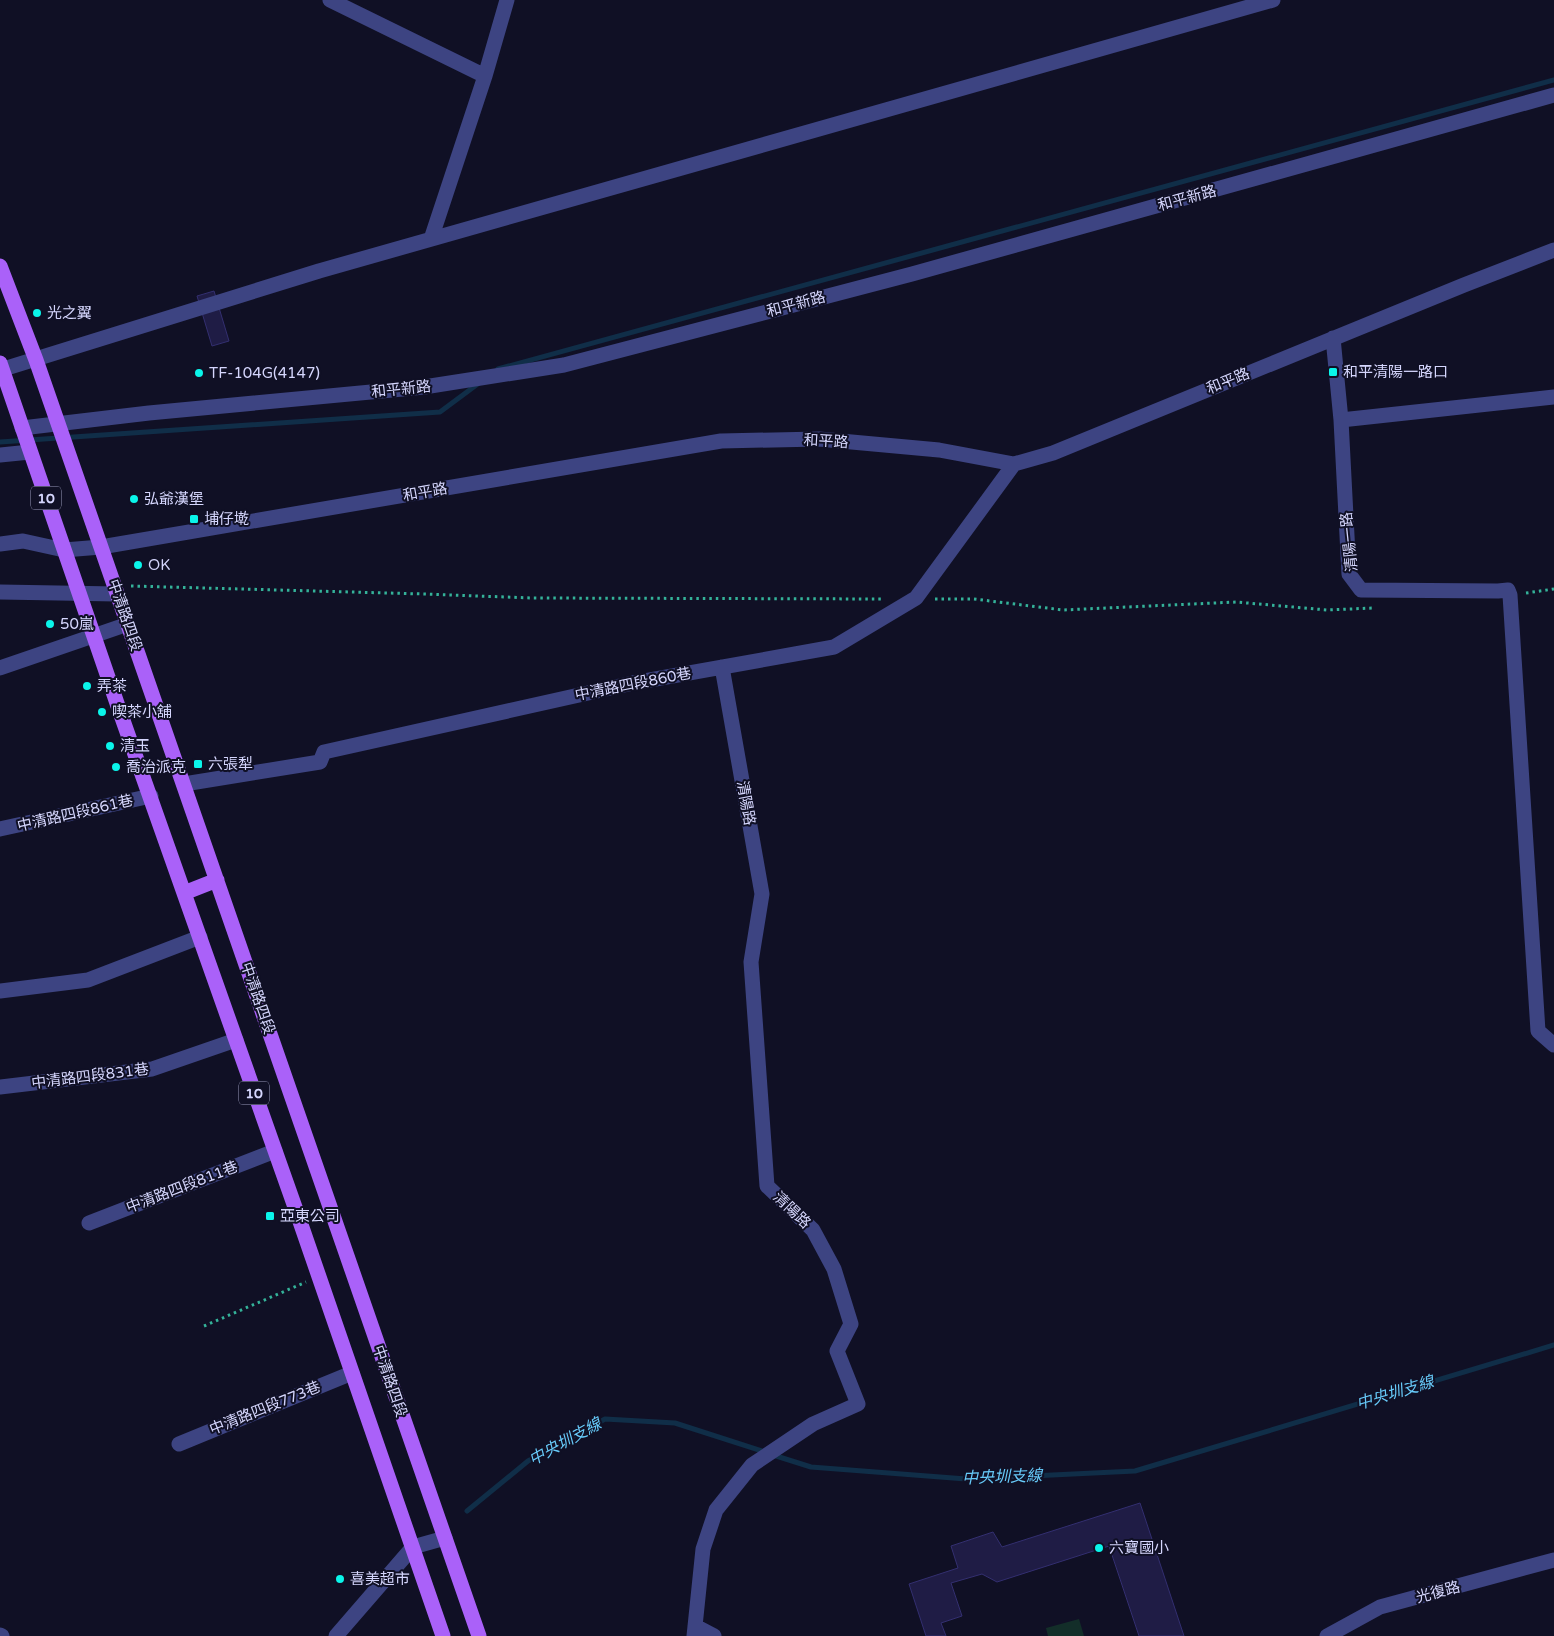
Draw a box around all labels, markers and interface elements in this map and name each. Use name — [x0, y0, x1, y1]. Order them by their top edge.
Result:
street label: 和平新路 — [1156, 182, 1218, 214]
street label: 和平新路 — [765, 288, 827, 320]
place label: 光之翼 — [47, 304, 92, 322]
marker: 光之翼 — [31, 307, 43, 319]
place label: 和平清陽一路口 — [1343, 363, 1448, 381]
place label: TF-104G(4147) — [209, 364, 320, 382]
street label: 和平路 — [1204, 364, 1252, 398]
marker: 和平清陽一路口 — [1327, 366, 1339, 378]
marker: TF-104G(4147) — [193, 367, 205, 379]
street label: 和平新路 — [370, 377, 432, 401]
street label: 和平路 — [803, 431, 849, 451]
street label: 和平路 — [401, 479, 449, 505]
road number: 10 — [31, 486, 61, 509]
place label: 弘爺漢堡 — [144, 490, 204, 508]
marker: 弘爺漢堡 — [128, 493, 140, 505]
place label: 埔仔墘 — [204, 510, 249, 528]
street label: 清陽一路 — [1337, 511, 1361, 573]
marker: 埔仔墘 — [188, 513, 200, 525]
place label: OK — [148, 556, 170, 574]
marker: OK — [132, 559, 144, 571]
street label: 中清路四段 — [104, 577, 146, 653]
place label: 50嵐 — [60, 615, 94, 633]
marker: 50嵐 — [44, 618, 56, 630]
street label: 中清路四段860巷 — [573, 664, 693, 704]
place label: 弄茶 — [97, 677, 127, 695]
marker: 弄茶 — [81, 680, 93, 692]
place label: 喫茶小舖 — [112, 703, 172, 721]
marker: 喫茶小舖 — [96, 706, 108, 718]
place label: 清玉 — [120, 737, 150, 755]
marker: 清玉 — [104, 740, 116, 752]
place label: 六張犁 — [208, 755, 253, 773]
place label: 喬治派克 — [126, 758, 186, 776]
marker: 六張犁 — [192, 758, 204, 770]
marker: 喬治派克 — [110, 761, 122, 773]
street label: 清陽路 — [733, 779, 759, 827]
street label: 中清路四段861巷 — [15, 791, 135, 835]
street label: 中清路四段 — [237, 960, 279, 1036]
street label: 中清路四段831巷 — [30, 1060, 150, 1092]
road number: 10 — [239, 1082, 269, 1104]
street label: 中清路四段811巷 — [124, 1157, 240, 1217]
street label: 清陽路 — [770, 1188, 814, 1232]
place label: 亞東公司 — [280, 1207, 340, 1225]
marker: 亞東公司 — [264, 1210, 276, 1222]
street label: 中清路四段 — [369, 1343, 411, 1419]
water label: 中央圳支線 — [1354, 1371, 1438, 1414]
street label: 中清路四段773巷 — [207, 1378, 323, 1438]
water label: 中央圳支線 — [525, 1413, 607, 1470]
water label: 中央圳支線 — [962, 1466, 1044, 1488]
place label: 六寶國小 — [1109, 1539, 1169, 1557]
marker: 六寶國小 — [1093, 1542, 1105, 1554]
place label: 喜美超市 — [350, 1570, 410, 1588]
marker: 喜美超市 — [334, 1573, 346, 1585]
street label: 光復路 — [1414, 1577, 1462, 1607]

